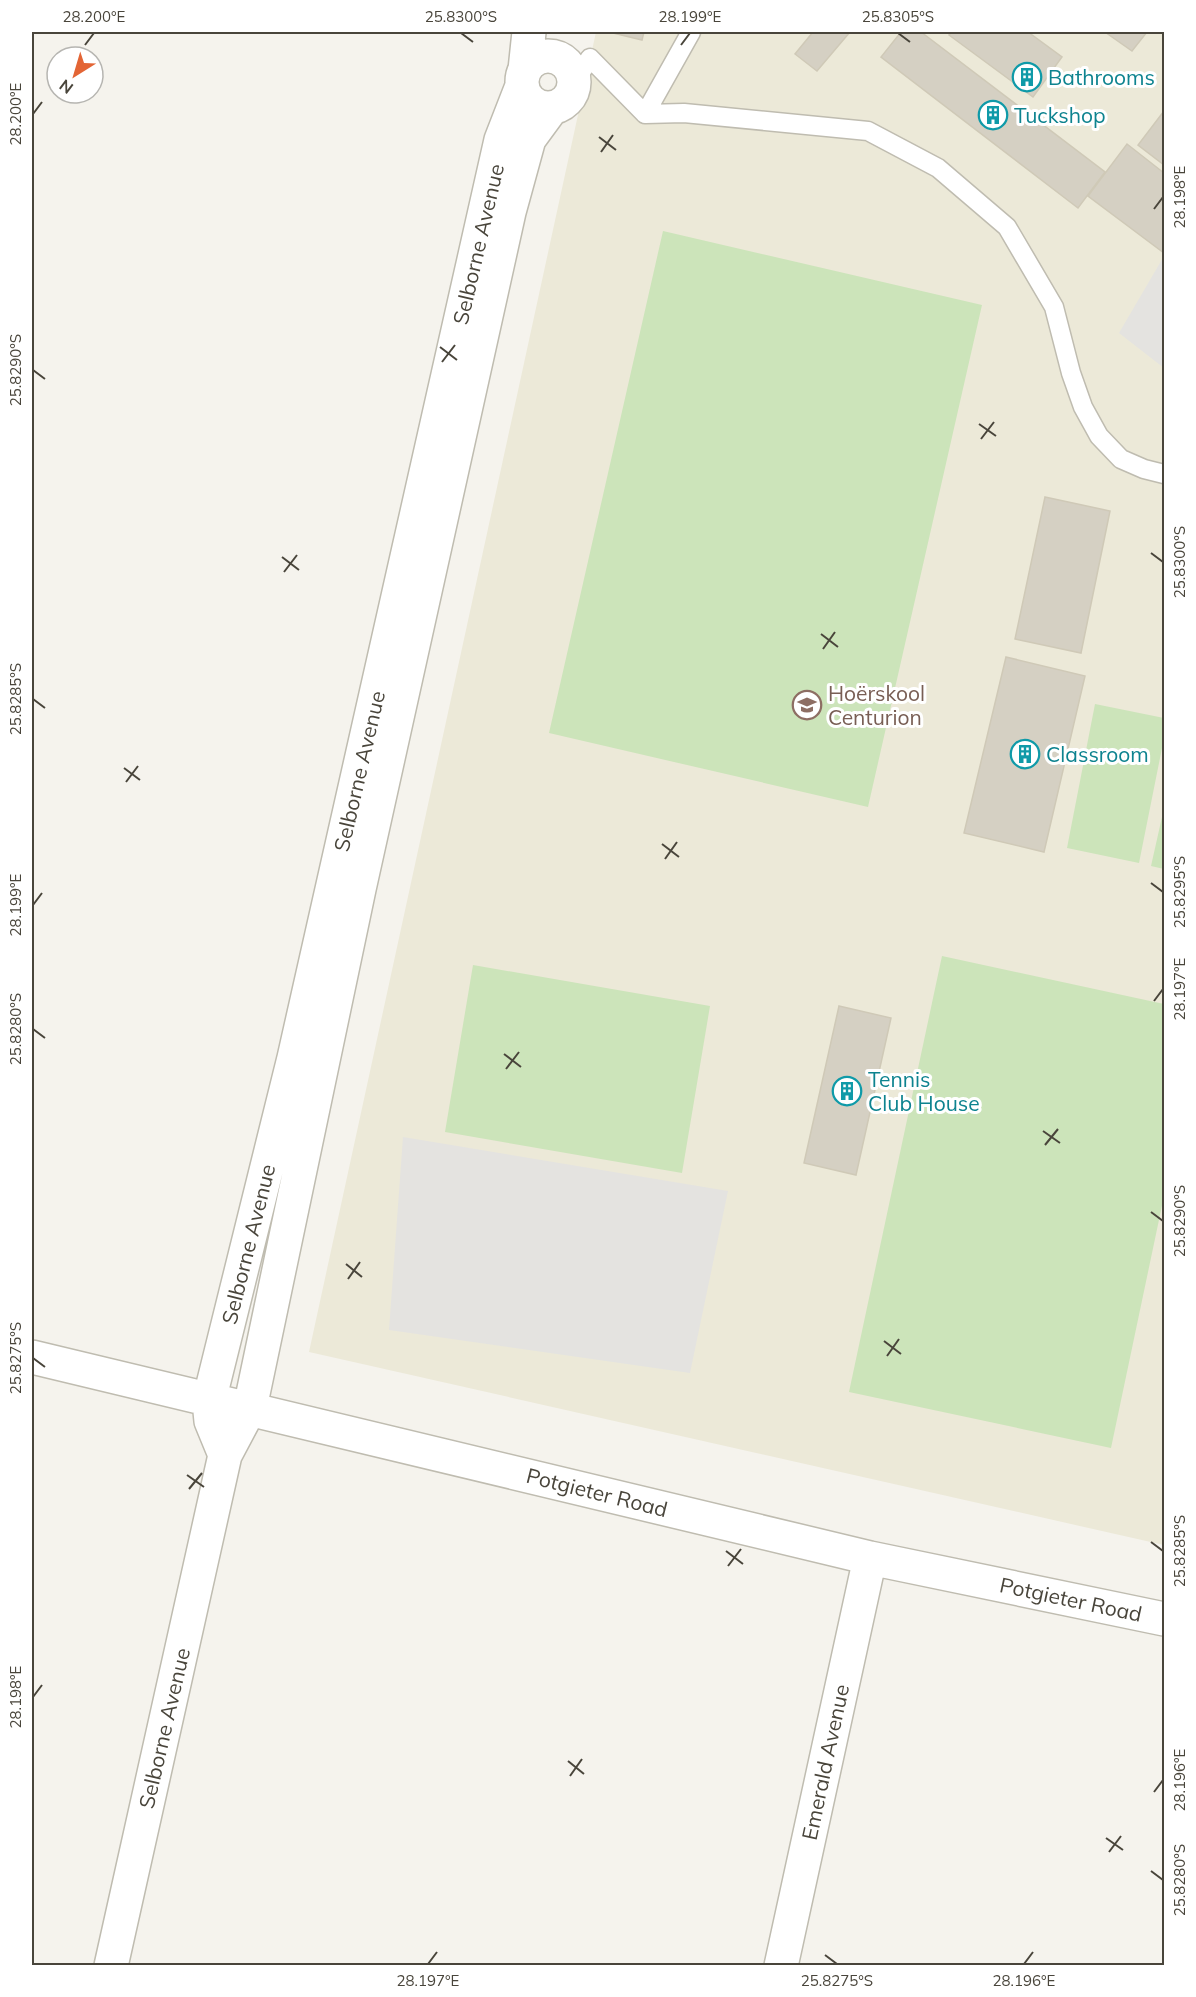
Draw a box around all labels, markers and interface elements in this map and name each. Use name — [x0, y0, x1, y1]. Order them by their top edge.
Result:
text: 28.200°E — [63, 7, 126, 26]
text: 25.8300°S — [425, 7, 497, 26]
text: 28.199°E — [659, 7, 722, 26]
text: 25.8305°S — [862, 7, 934, 26]
north arrow — [45, 45, 105, 105]
building icon: Bathrooms — [1011, 61, 1043, 93]
place label: Bathrooms — [1048, 64, 1155, 90]
text: N — [55, 75, 77, 99]
text: 28.200°E — [6, 82, 25, 145]
building icon: Tuckshop — [977, 99, 1009, 131]
place label: Tuckshop — [1014, 102, 1106, 128]
street label: Selborne Avenue — [447, 161, 509, 327]
text: 28.198°E — [1170, 165, 1189, 228]
text: 25.8290°S — [6, 334, 25, 406]
text: 25.8300°S — [1170, 526, 1189, 598]
text: 25.8285°S — [6, 663, 25, 735]
place label: Hoërskool Centurion — [828, 680, 925, 730]
street label: Selborne Avenue — [328, 688, 390, 854]
school or university icon: Hoërskool Centurion — [791, 689, 823, 721]
building icon: Classroom — [1009, 738, 1041, 770]
place label: Classroom — [1046, 741, 1149, 767]
text: 25.8295°S — [1170, 856, 1189, 928]
text: 28.199°E — [6, 873, 25, 936]
text: 28.197°E — [1170, 957, 1189, 1020]
text: 25.8280°S — [6, 993, 25, 1065]
place label: Tennis Club House — [868, 1066, 980, 1116]
building icon: Tennis Club House — [831, 1075, 863, 1107]
street label: Selborne Avenue — [216, 1161, 280, 1327]
text: 25.8290°S — [1170, 1185, 1189, 1257]
text: 25.8275°S — [6, 1322, 25, 1394]
street label: Potgieter Road — [524, 1462, 670, 1522]
text: 25.8285°S — [1170, 1515, 1189, 1587]
street label: Potgieter Road — [998, 1571, 1144, 1627]
street label: Selborne Avenue — [133, 1645, 195, 1811]
text: 28.198°E — [6, 1665, 25, 1728]
street label: Emerald Avenue — [796, 1682, 854, 1842]
text: 28.196°E — [1170, 1748, 1189, 1811]
text: 25.8280°S — [1170, 1844, 1189, 1916]
text: 28.197°E — [397, 1971, 460, 1990]
text: 25.8275°S — [801, 1971, 873, 1990]
text: 28.196°E — [993, 1971, 1056, 1990]

